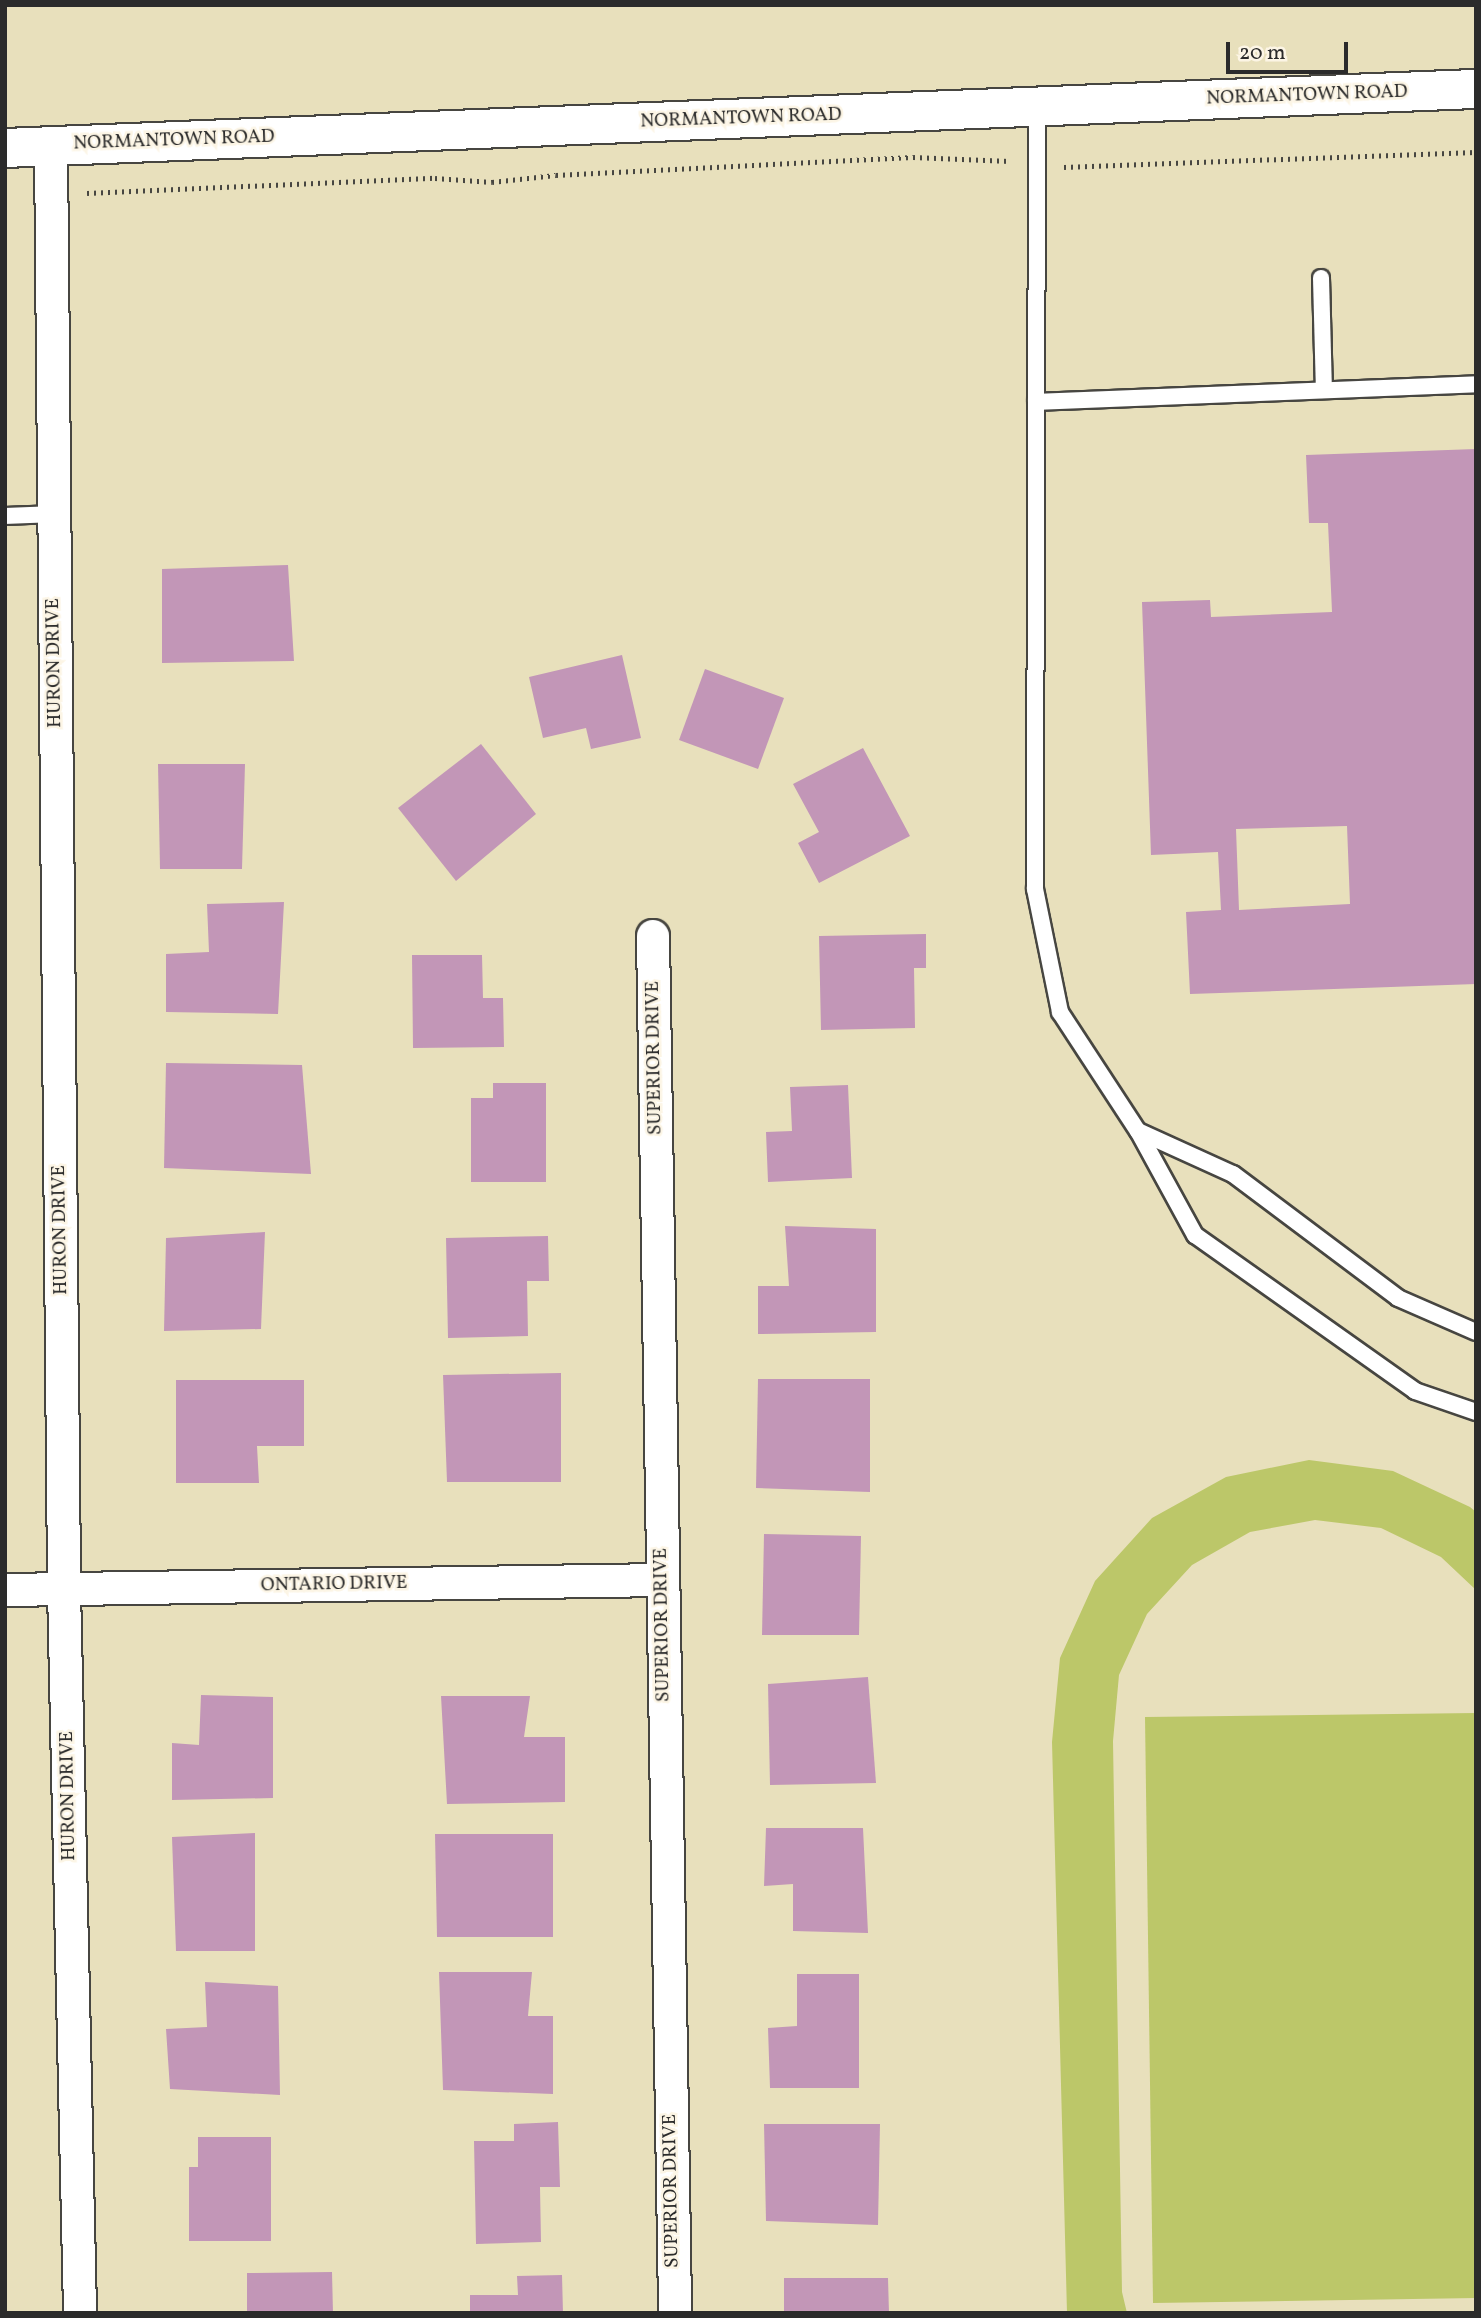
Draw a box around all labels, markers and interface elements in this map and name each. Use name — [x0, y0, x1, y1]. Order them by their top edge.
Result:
scale bar — [1229, 28, 1352, 72]
text: 20 m — [1239, 39, 1285, 68]
street label: NORMANTOWN ROAD — [1206, 81, 1408, 111]
street label: NORMANTOWN ROAD — [640, 104, 842, 134]
street label: NORMANTOWN ROAD — [73, 126, 275, 156]
street label: HURON DRIVE — [42, 598, 68, 728]
street label: SUPERIOR DRIVE — [642, 981, 668, 1135]
street label: HURON DRIVE — [48, 1165, 74, 1295]
street label: SUPERIOR DRIVE — [650, 1548, 676, 1702]
street label: ONTARIO DRIVE — [261, 1572, 407, 1598]
street label: HURON DRIVE — [56, 1731, 82, 1861]
street label: SUPERIOR DRIVE — [659, 2114, 685, 2268]

